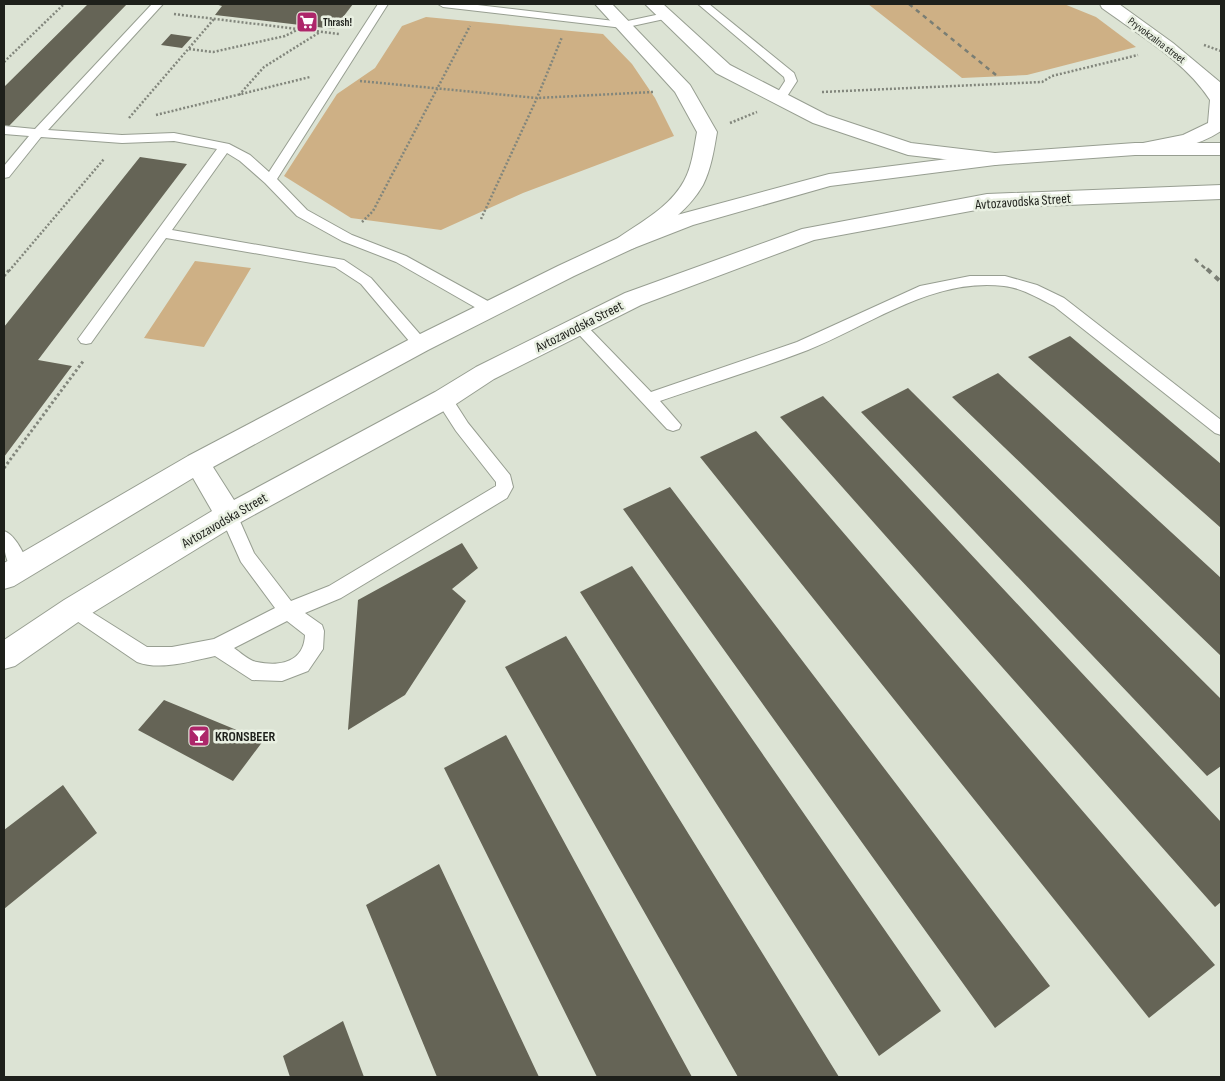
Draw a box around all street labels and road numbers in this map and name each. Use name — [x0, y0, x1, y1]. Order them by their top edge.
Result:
street label: Pryvokzalna street — [1125, 15, 1188, 67]
street label: Avtozavodska Street — [974, 190, 1072, 213]
street label: Avtozavodska Street — [532, 297, 626, 356]
street label: Avtozavodska Street — [178, 489, 270, 552]

